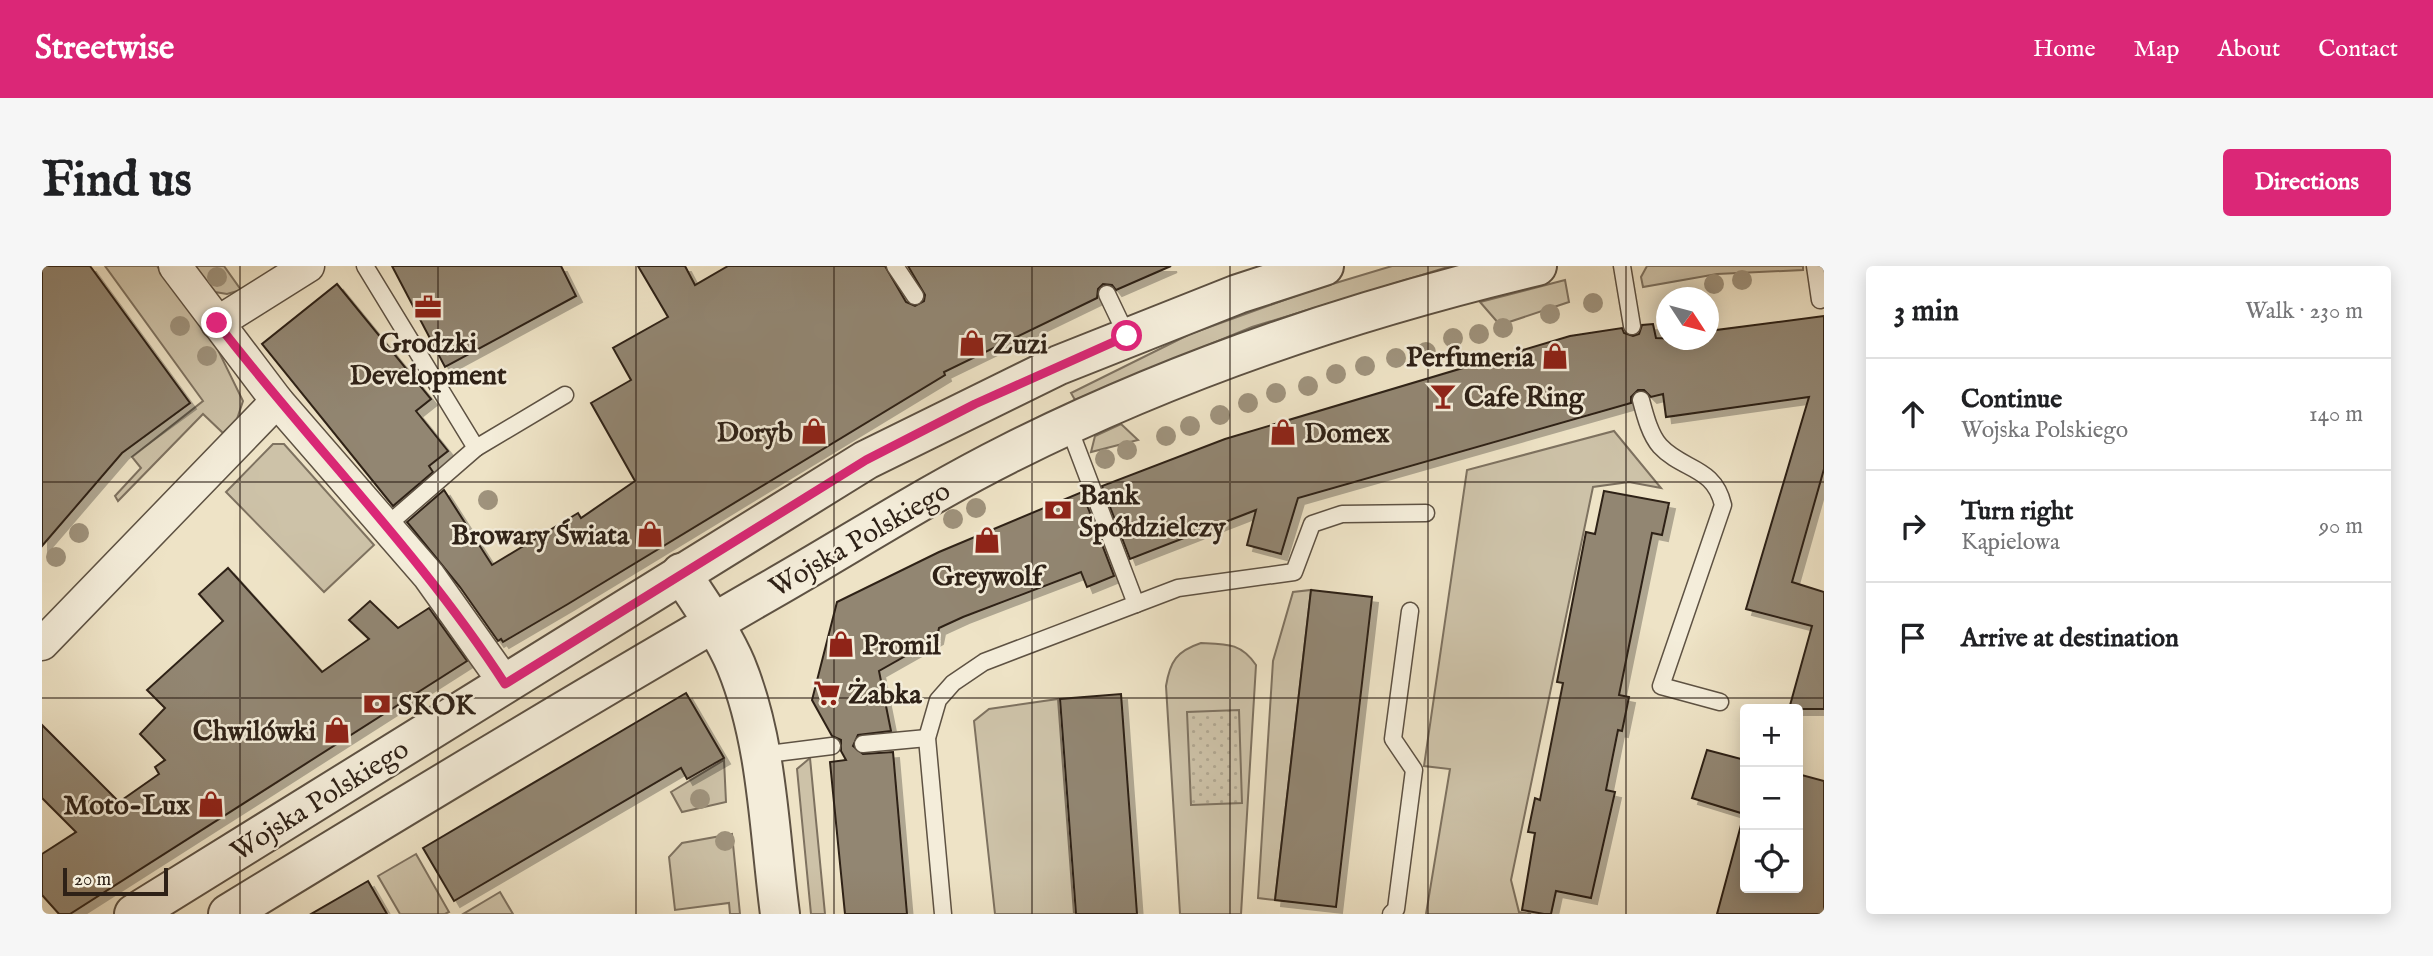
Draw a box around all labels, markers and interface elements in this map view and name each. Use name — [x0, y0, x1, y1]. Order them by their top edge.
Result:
text: Streetwise — [35, 28, 174, 70]
text: Home — [2033, 34, 2096, 65]
text: Map — [2134, 34, 2180, 65]
text: About — [2218, 34, 2280, 65]
text: Contact — [2318, 34, 2398, 65]
button: Directions — [2223, 149, 2391, 216]
text: Find us — [42, 151, 192, 213]
north arrow — [1656, 287, 1719, 350]
office icon: Grodzki Development — [413, 292, 443, 322]
text: 3 min — [1894, 293, 1959, 331]
text: Walk · 230 m — [2245, 297, 2363, 326]
route end — [201, 307, 232, 338]
route start — [1111, 320, 1142, 351]
place label: Grodzki Development — [350, 327, 507, 394]
shop icon: Zuzi — [957, 328, 987, 358]
place label: Zuzi — [993, 328, 1048, 363]
place label: Perfumeria — [1406, 341, 1535, 376]
shop icon: Perfumeria — [1540, 341, 1570, 371]
bar icon: Cafe Ring — [1428, 381, 1458, 411]
place label: Cafe Ring — [1464, 381, 1585, 416]
text: Continue — [1961, 383, 2062, 416]
icon: ahead — [1894, 395, 1932, 433]
text: 140 m — [2309, 400, 2363, 429]
place label: Doryb — [716, 416, 793, 451]
shop icon: Doryb — [799, 416, 829, 446]
text: Wojska Polskiego — [1961, 416, 2128, 445]
shop icon: Domex — [1268, 417, 1298, 447]
place label: Domex — [1304, 417, 1390, 452]
street label: Wojska Polskiego — [763, 474, 957, 606]
place label: Bank Spółdzielczy — [1079, 479, 1227, 546]
bank icon: Bank Spółdzielczy — [1043, 495, 1073, 525]
text: Turn right — [1961, 495, 2074, 528]
icon: right — [1894, 507, 1932, 545]
text: 90 m — [2319, 512, 2363, 541]
place label: Browary Świata — [451, 518, 630, 554]
shop icon: Browary Świata — [635, 519, 665, 549]
shop icon: Greywolf — [972, 525, 1002, 555]
text: Kąpielowa — [1961, 528, 2060, 557]
place label: Greywolf — [932, 560, 1047, 595]
icon: arrive — [1894, 619, 1932, 657]
text: Arrive at destination — [1961, 622, 2179, 655]
shop icon: Promil — [826, 629, 856, 659]
place label: Promil — [862, 629, 942, 664]
place label: Żabka — [848, 677, 923, 713]
supermarket icon: Żabka — [812, 678, 842, 708]
bank icon: SKOK — [362, 689, 392, 719]
place label: SKOK — [398, 689, 476, 724]
map controls — [1740, 704, 1803, 893]
button: + — [1740, 704, 1803, 767]
place label: Chwilówki — [193, 715, 317, 750]
shop icon: Chwilówki — [322, 715, 352, 745]
street label: Wojska Polskiego — [225, 732, 416, 870]
button: − — [1740, 767, 1803, 830]
place label: Moto-Lux — [63, 789, 190, 824]
shop icon: Moto-Lux — [196, 789, 226, 819]
button: locate — [1740, 830, 1803, 893]
scale bar — [63, 865, 168, 897]
text: 20 m — [74, 868, 111, 892]

